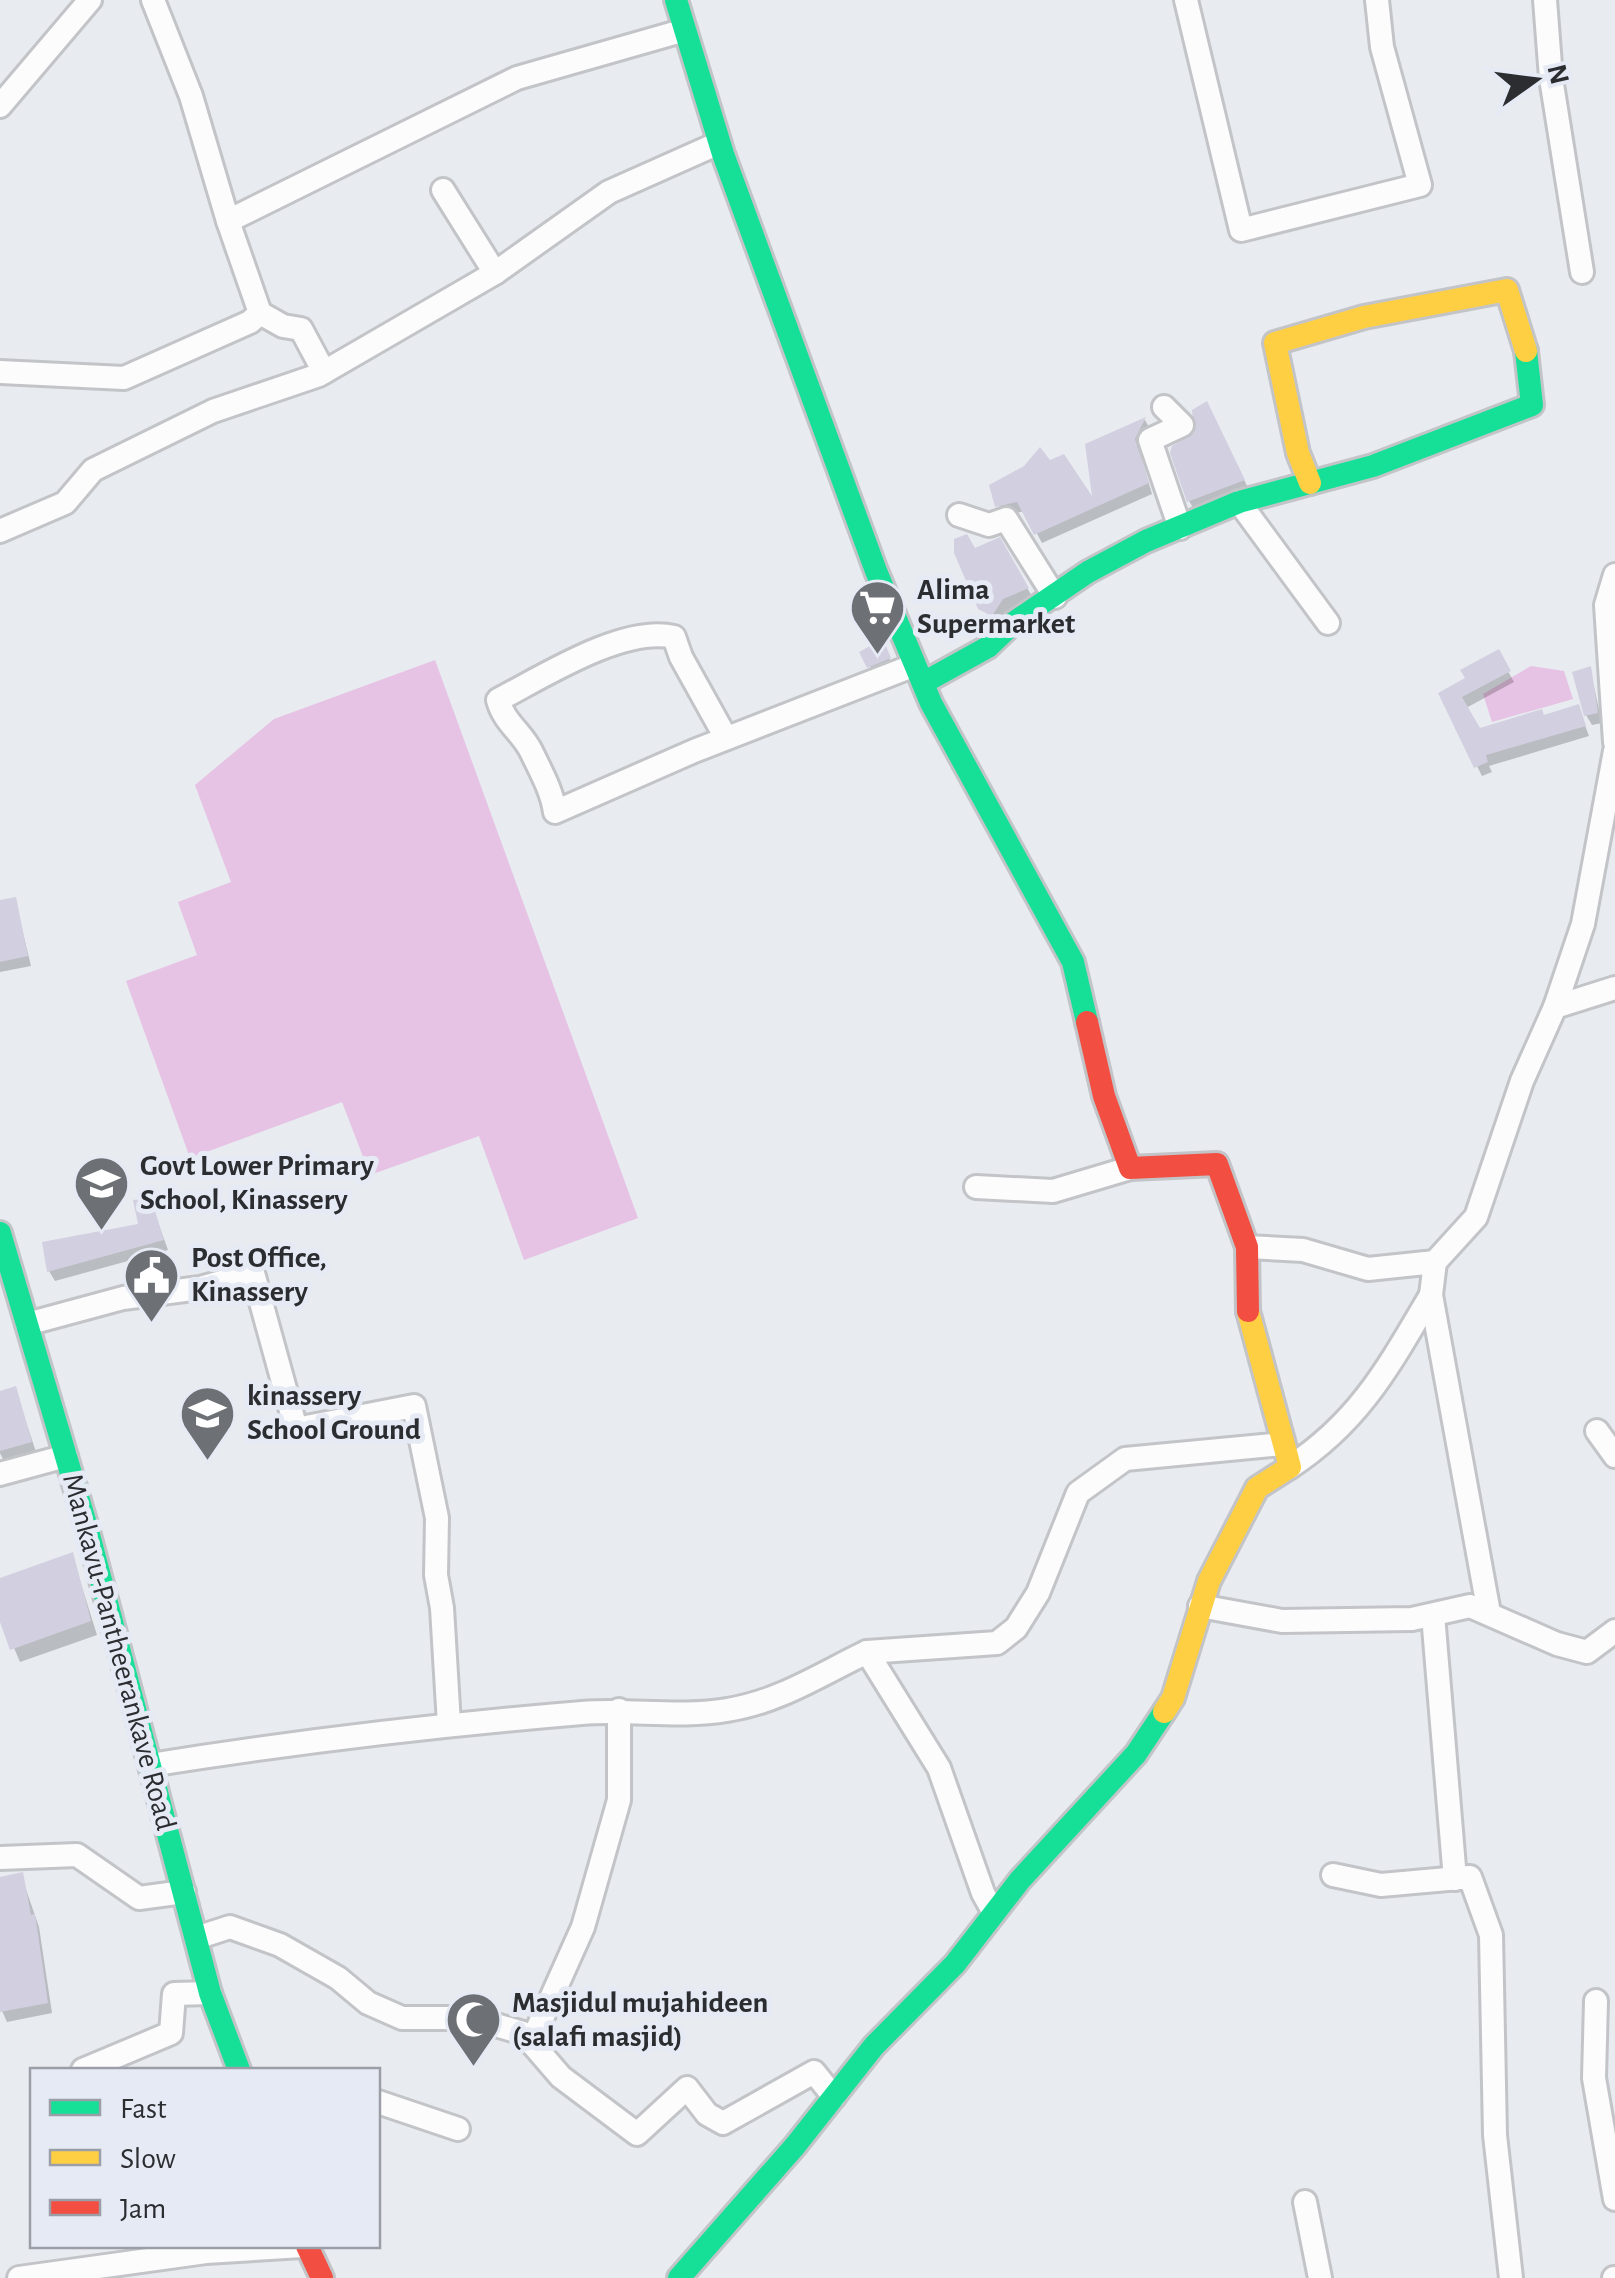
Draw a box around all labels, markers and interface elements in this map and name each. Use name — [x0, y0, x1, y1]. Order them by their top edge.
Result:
north arrow — [1485, 30, 1585, 130]
text: N — [1541, 62, 1573, 87]
place label: Alima Supermarket — [917, 575, 1075, 639]
supermarket icon: Alima Supermarket — [848, 577, 908, 656]
place label: Govt Lower Primary School, Kinassery — [140, 1151, 375, 1215]
school or university icon: Govt Lower Primary School, Kinassery — [71, 1153, 131, 1232]
place label: Post Office, Kinassery — [191, 1243, 327, 1307]
public building icon: Post Office, Kinassery — [122, 1245, 182, 1324]
place label: kinassery School Ground — [247, 1381, 421, 1445]
school or university icon: kinassery School Ground — [178, 1383, 238, 1462]
street label: Mankavu-Pantheerankave Road — [57, 1471, 181, 1833]
place label: Masjidul mujahideen (salafi masjid) — [512, 1988, 768, 2052]
mosque icon: Masjidul mujahideen (salafi masjid) — [443, 1990, 503, 2069]
legend — [30, 2068, 380, 2248]
text: Fast — [120, 2094, 167, 2124]
text: Slow — [120, 2144, 176, 2174]
text: Jam — [120, 2194, 166, 2224]

